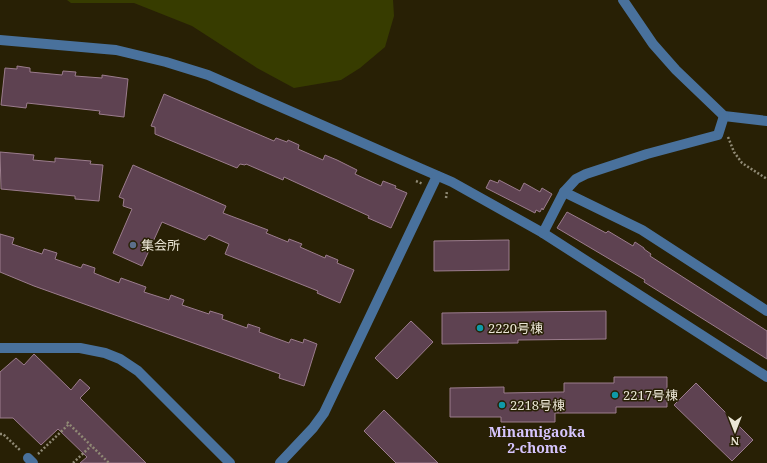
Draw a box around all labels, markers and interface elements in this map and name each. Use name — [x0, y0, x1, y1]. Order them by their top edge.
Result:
place label: 集会所 — [141, 236, 180, 254]
marker: 集会所 — [128, 240, 138, 250]
place label: 2220号棟 — [488, 319, 543, 337]
marker: 2220号棟 — [475, 323, 485, 333]
place label: 2217号棟 — [623, 386, 678, 404]
marker: 2217号棟 — [610, 390, 620, 400]
place label: 2218号棟 — [510, 396, 565, 414]
marker: 2218号棟 — [497, 400, 507, 410]
north arrow — [715, 411, 755, 451]
district label: Minamigaoka 2-chome — [489, 422, 585, 457]
text: N — [730, 434, 739, 449]

